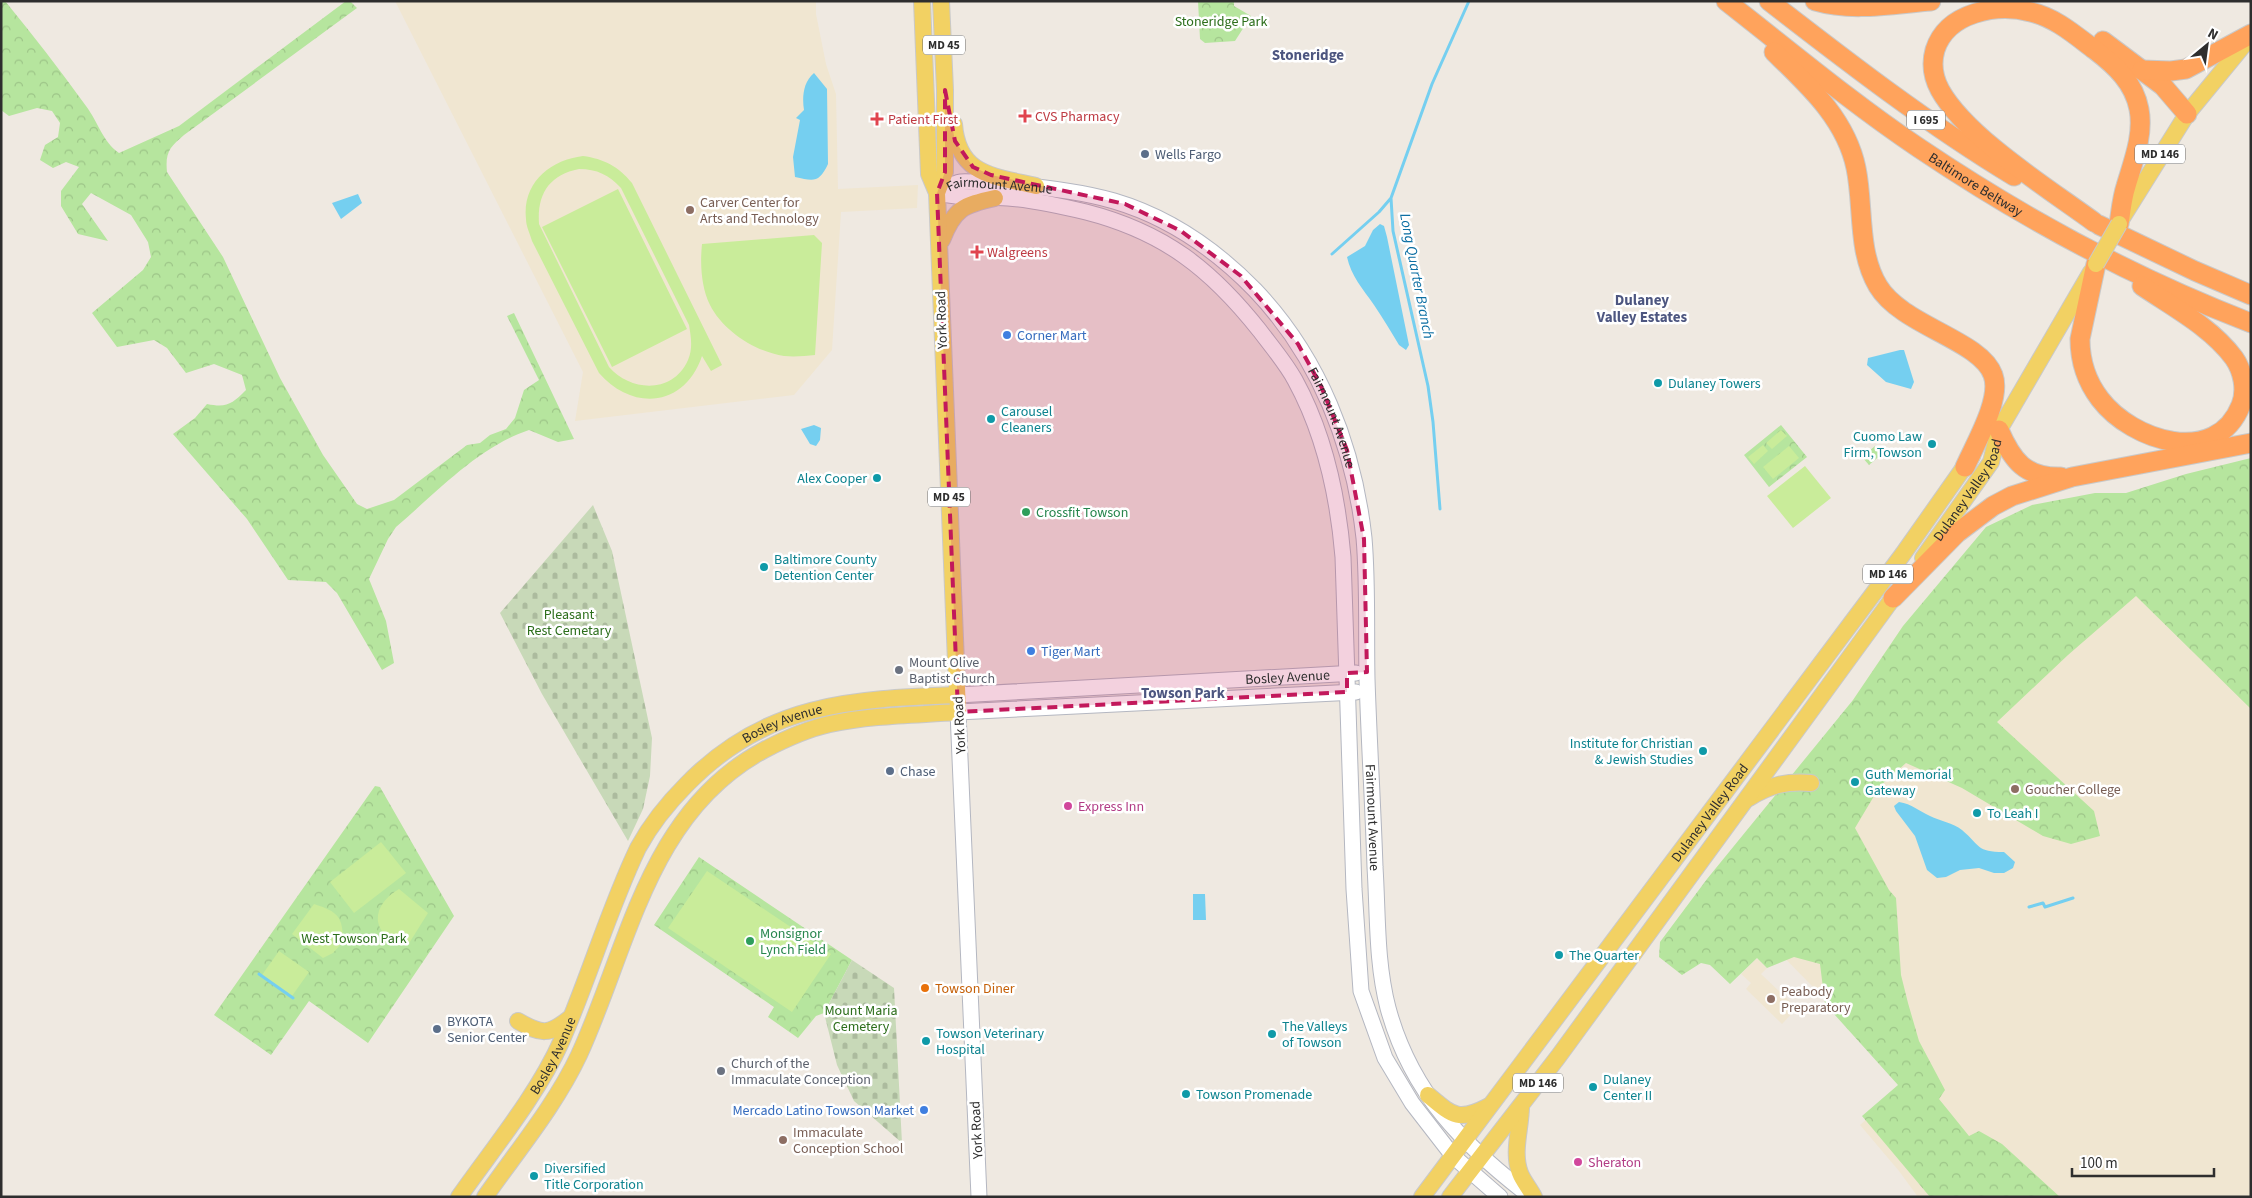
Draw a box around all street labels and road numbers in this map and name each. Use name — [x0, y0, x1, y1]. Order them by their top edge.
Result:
road number: MD 45 — [923, 36, 965, 54]
road number: I 695 — [1907, 110, 1945, 130]
road number: MD 146 — [2135, 144, 2185, 164]
street label: Baltimore Beltway — [1924, 148, 2027, 222]
street label: Fairmount Avenue — [943, 173, 1054, 200]
street label: York Road — [931, 290, 953, 350]
street label: Fairmount Avenue — [1302, 364, 1360, 470]
street label: Dulaney Valley Road — [1929, 437, 2007, 546]
road number: MD 45 — [928, 488, 970, 507]
road number: MD 146 — [1863, 564, 1913, 584]
street label: Bosley Avenue — [1245, 665, 1331, 690]
street label: York Road — [948, 695, 972, 756]
street label: Bosley Avenue — [739, 699, 824, 749]
street label: Dulaney Valley Road — [1667, 760, 1754, 867]
street label: Fairmount Avenue — [1360, 764, 1384, 872]
street label: Bosley Avenue — [525, 1014, 581, 1099]
road number: MD 146 — [1513, 1074, 1563, 1092]
street label: York Road — [965, 1100, 989, 1161]

